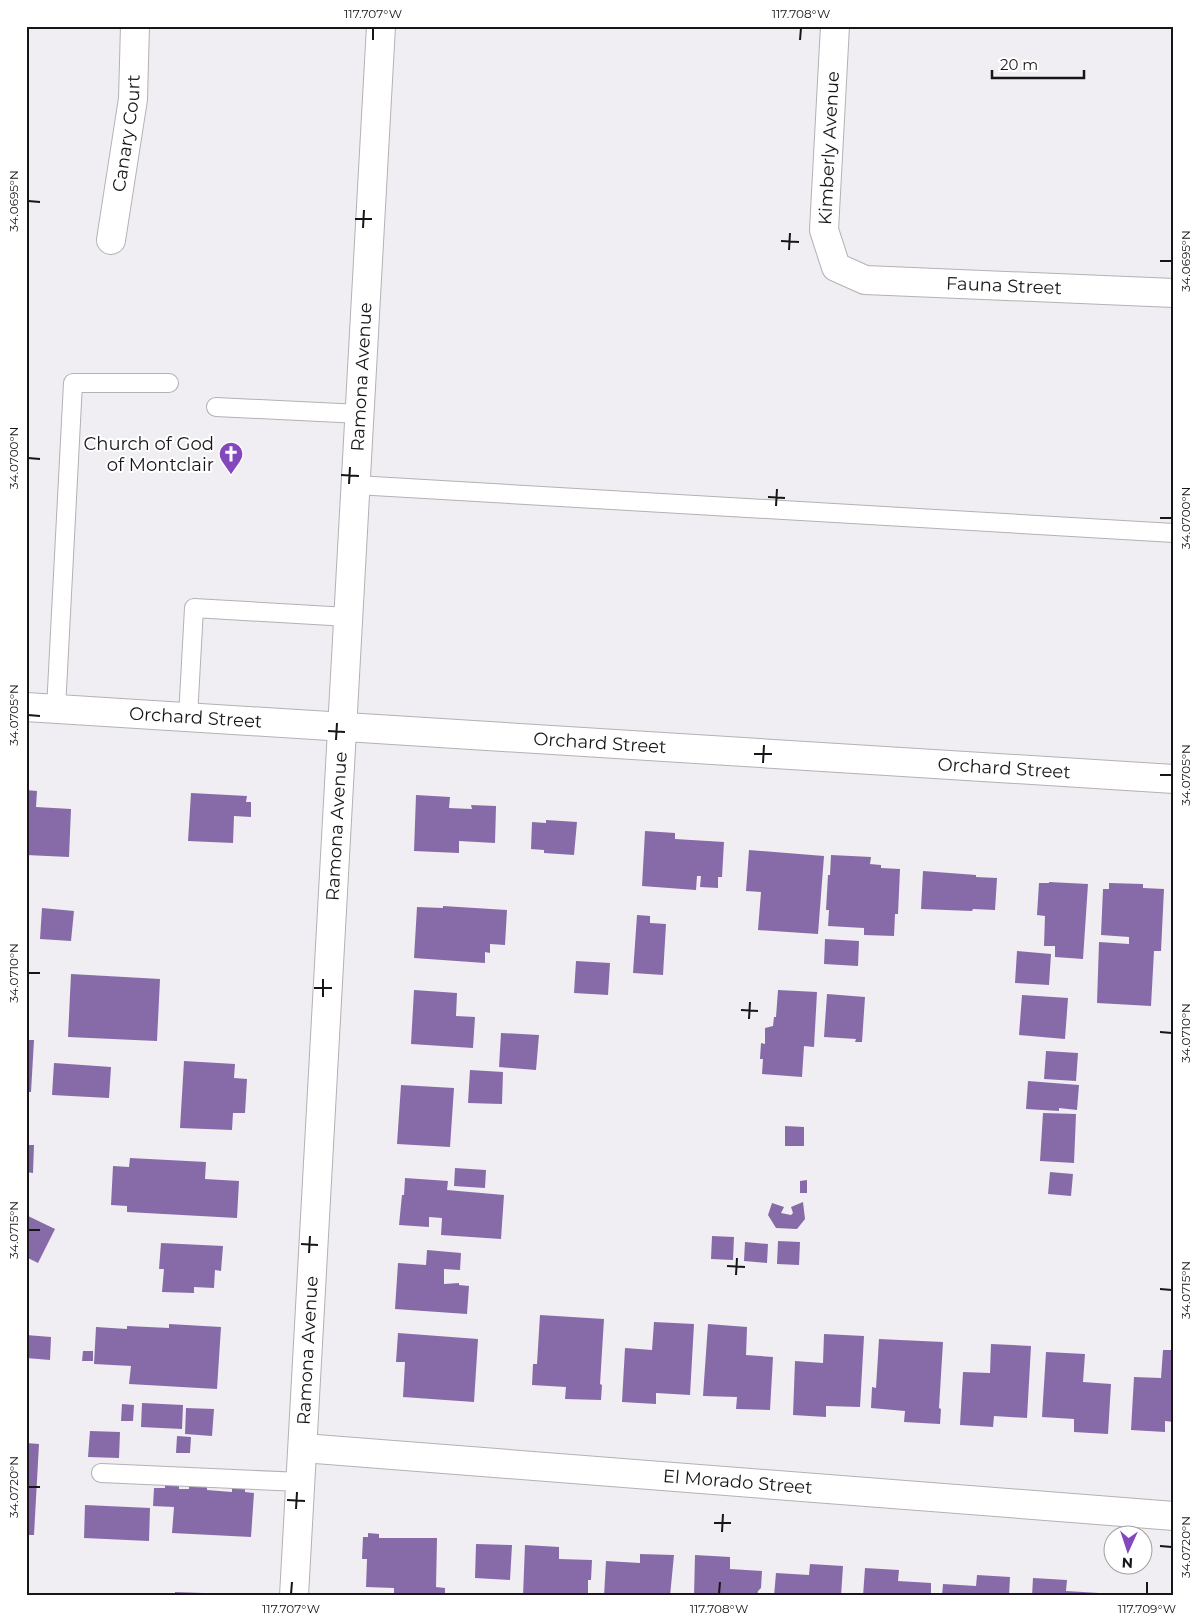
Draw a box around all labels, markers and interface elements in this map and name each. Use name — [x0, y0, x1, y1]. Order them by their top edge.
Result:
text: 117.707°W — [344, 6, 402, 21]
text: 117.708°W — [772, 6, 830, 21]
scale bar — [992, 48, 1085, 80]
text: 20 m — [1000, 55, 1038, 74]
street label: Kimberly Avenue — [814, 70, 844, 226]
street label: Canary Court — [108, 74, 145, 193]
text: 34.0695°N — [6, 170, 21, 232]
text: 34.0695°N — [1178, 230, 1193, 292]
street label: Fauna Street — [946, 272, 1062, 299]
street label: Ramona Avenue — [346, 302, 377, 452]
text: 34.0700°N — [6, 427, 21, 489]
place label: Church of God of Montclair — [84, 433, 214, 476]
church icon: Church of God of Montclair — [218, 441, 244, 475]
text: 34.0700°N — [1178, 487, 1193, 549]
text: 34.0705°N — [6, 684, 21, 746]
street label: Orchard Street — [128, 702, 263, 733]
street label: Orchard Street — [533, 728, 667, 758]
text: 34.0705°N — [1178, 744, 1193, 806]
street label: Ramona Avenue — [322, 751, 352, 901]
street label: Orchard Street — [937, 753, 1071, 783]
text: 34.0710°N — [6, 943, 21, 1003]
text: 34.0710°N — [1178, 1003, 1193, 1063]
text: 34.0715°N — [6, 1201, 21, 1259]
text: 34.0715°N — [1178, 1261, 1193, 1319]
street label: Ramona Avenue — [292, 1275, 323, 1426]
text: 34.0720°N — [6, 1456, 21, 1518]
street label: El Morado Street — [662, 1465, 813, 1499]
text: 34.0720°N — [1178, 1516, 1193, 1578]
north arrow — [1102, 1524, 1152, 1574]
text: N — [1121, 1554, 1133, 1572]
text: 117.707°W — [262, 1601, 320, 1616]
text: 117.708°W — [690, 1601, 748, 1616]
text: 117.709°W — [1118, 1601, 1176, 1616]

